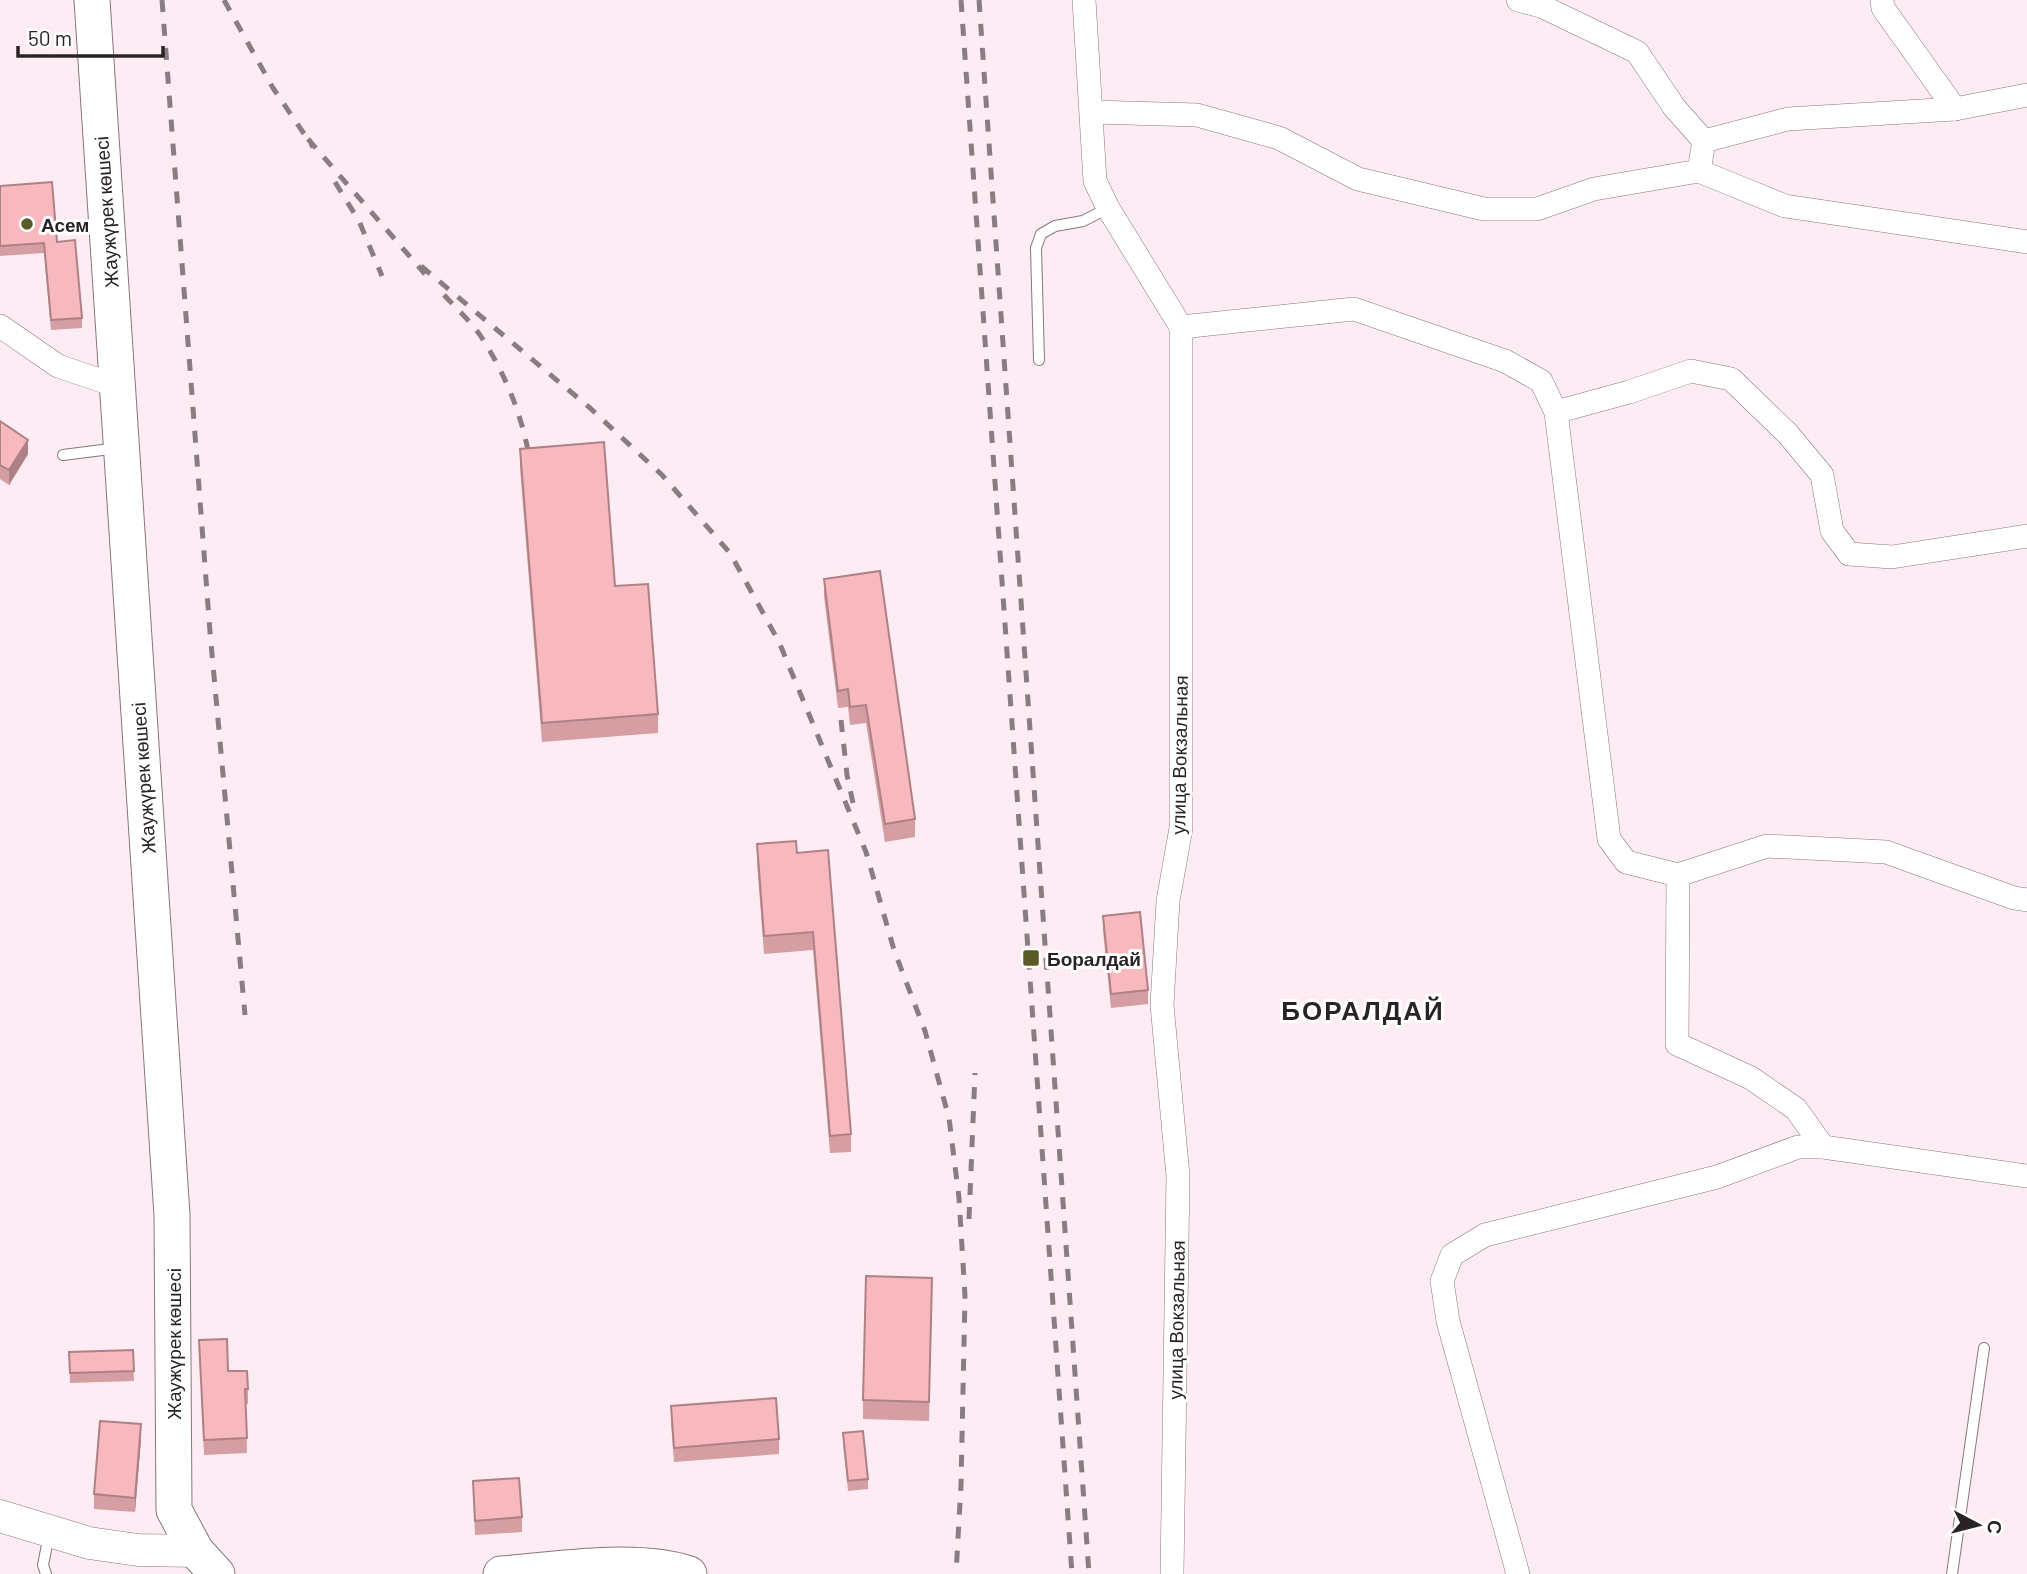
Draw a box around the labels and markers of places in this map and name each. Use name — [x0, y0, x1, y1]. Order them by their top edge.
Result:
place label: Асем — [41, 213, 89, 236]
marker: Асем — [19, 216, 35, 232]
place label: Боралдай — [1047, 947, 1141, 970]
marker: Боралдай — [1021, 948, 1041, 968]

